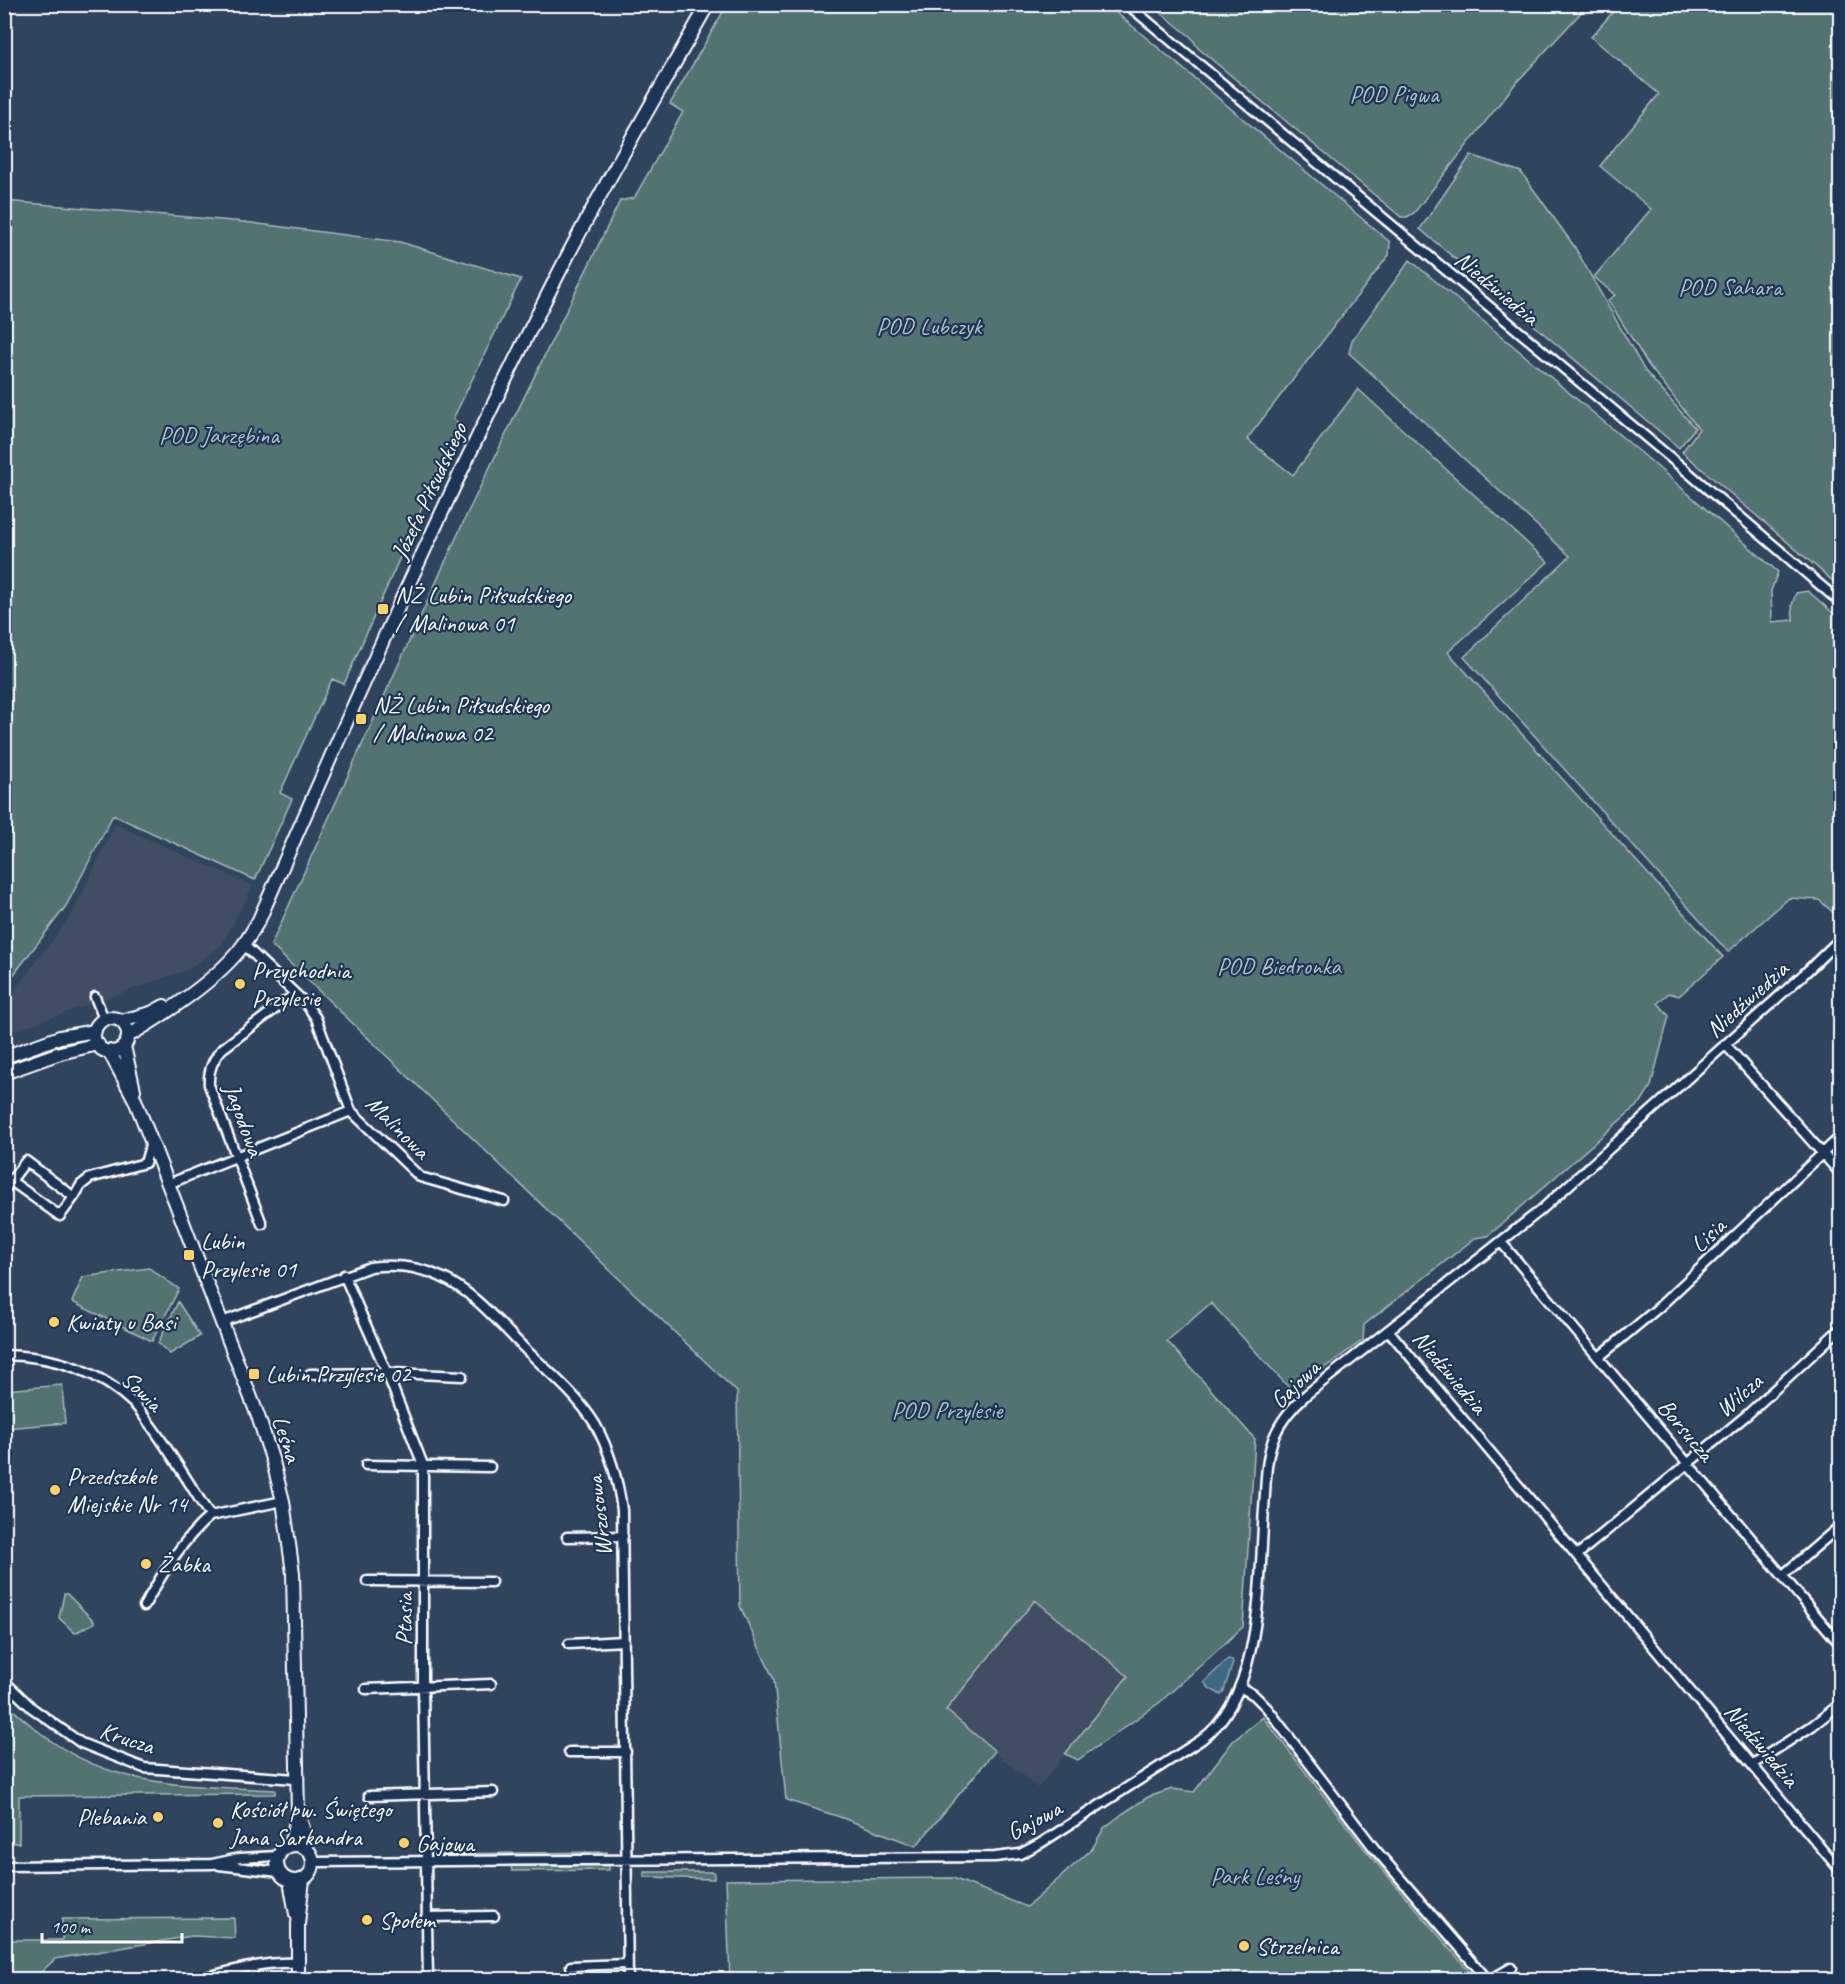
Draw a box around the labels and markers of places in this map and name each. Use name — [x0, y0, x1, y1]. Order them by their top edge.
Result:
place label: NŻ Lubin Piłsudskiego / Malinowa 01 — [395, 580, 573, 638]
marker: NŻ Lubin Piłsudskiego / Malinowa 01 — [376, 602, 390, 616]
place label: NŻ Lubin Piłsudskiego / Malinowa 02 — [373, 690, 551, 748]
marker: NŻ Lubin Piłsudskiego / Malinowa 02 — [354, 712, 368, 726]
place label: Przychodnia Przylesie — [252, 955, 352, 1013]
marker: Przychodnia Przylesie — [233, 977, 247, 991]
place label: Lubin Przylesie 01 — [201, 1226, 297, 1284]
marker: Lubin Przylesie 01 — [182, 1248, 196, 1262]
place label: Kwiaty u Basi — [66, 1307, 179, 1337]
marker: Kwiaty u Basi — [47, 1315, 61, 1329]
place label: Lubin Przylesie 02 — [266, 1359, 413, 1389]
marker: Lubin Przylesie 02 — [247, 1367, 261, 1381]
place label: Przedszkole Miejskie Nr 14 — [67, 1461, 189, 1519]
marker: Przedszkole Miejskie Nr 14 — [48, 1483, 62, 1497]
place label: Żabka — [158, 1549, 211, 1579]
marker: Żabka — [139, 1557, 153, 1571]
place label: Kościół pw. Świętego Jana Sarkandra — [229, 1794, 394, 1852]
place label: Plebania — [77, 1802, 148, 1832]
marker: Plebania — [151, 1810, 165, 1824]
marker: Kościół pw. Świętego Jana Sarkandra — [211, 1816, 225, 1830]
place label: Gajowa — [416, 1828, 476, 1858]
marker: Gajowa — [397, 1836, 411, 1850]
place label: Społem — [379, 1905, 437, 1935]
marker: Społem — [360, 1913, 374, 1927]
place label: Strzelnica — [1256, 1931, 1341, 1961]
marker: Strzelnica — [1237, 1939, 1251, 1953]

